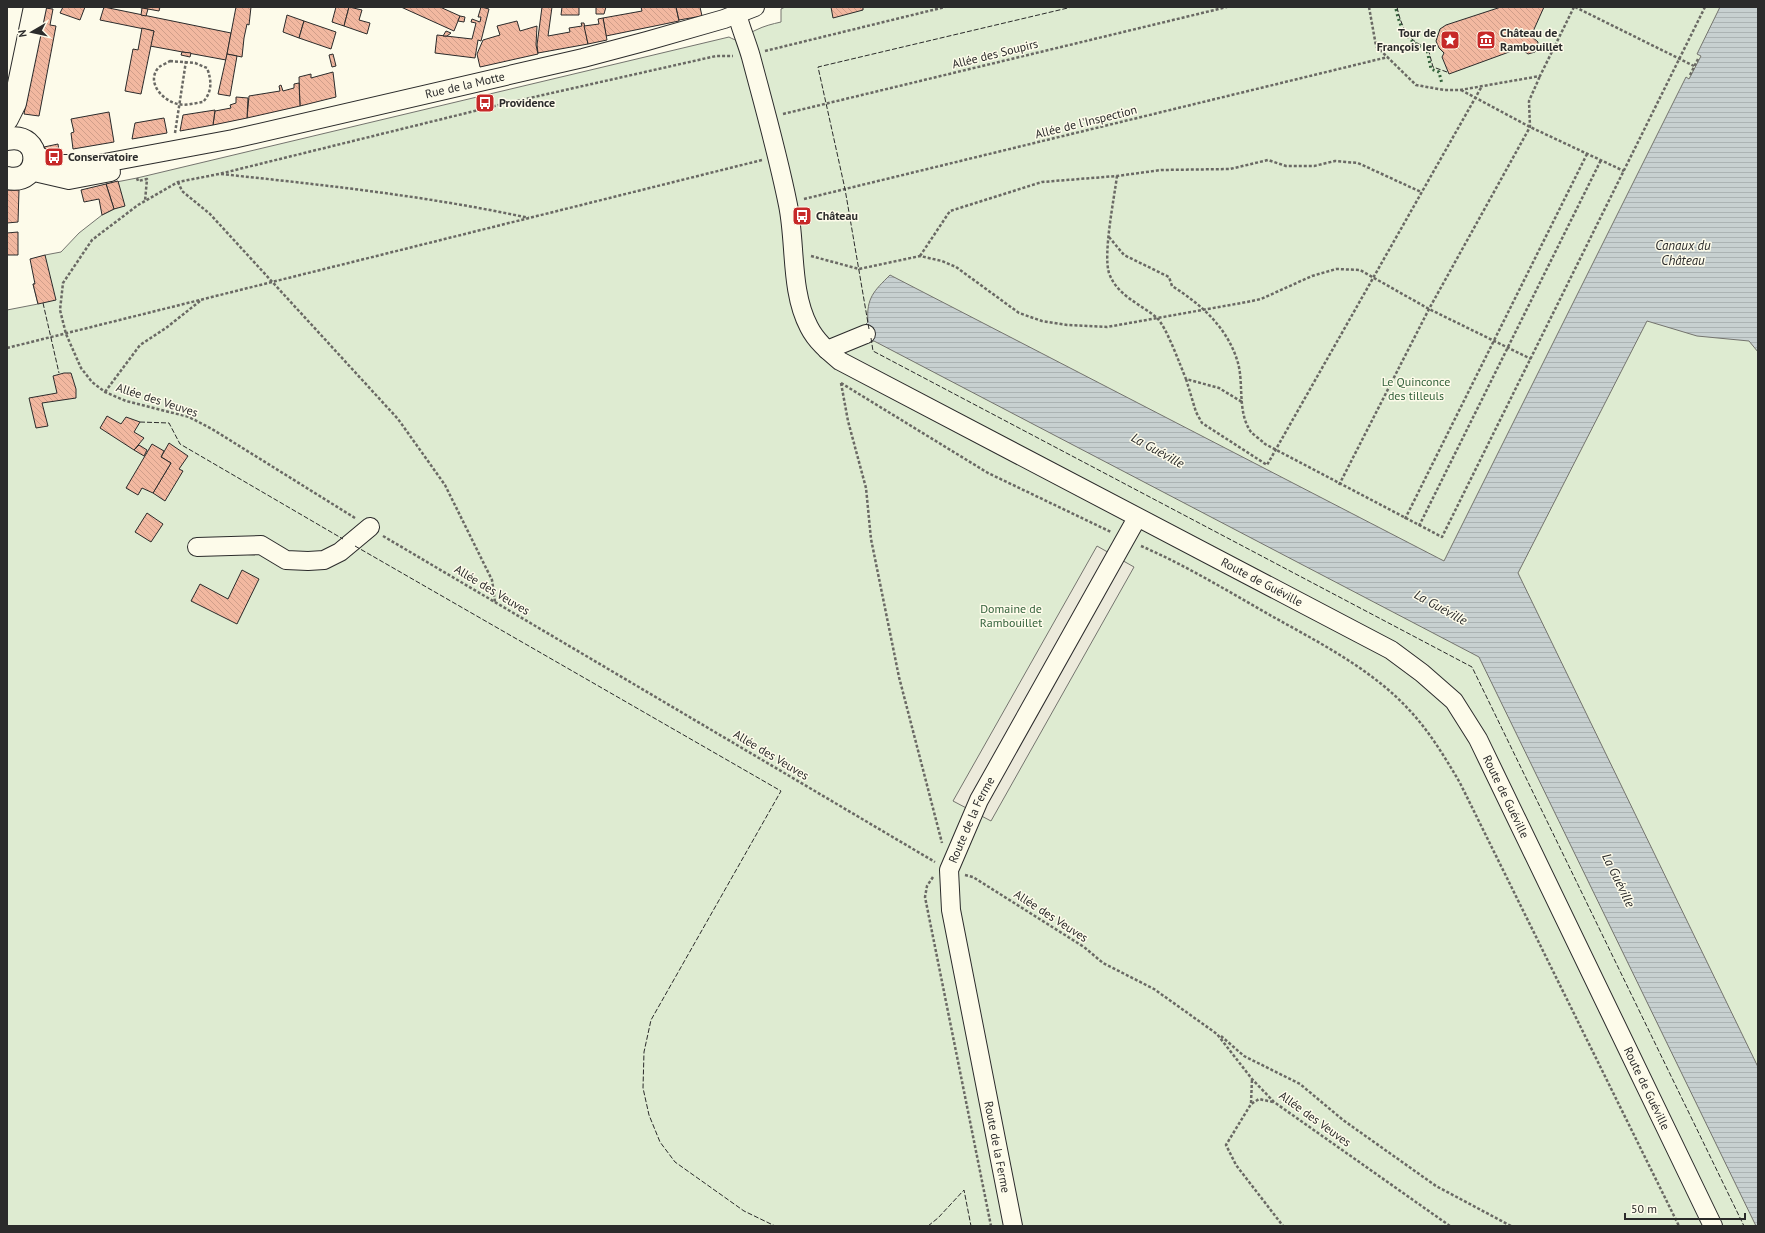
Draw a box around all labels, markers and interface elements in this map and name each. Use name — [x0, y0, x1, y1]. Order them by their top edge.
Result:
north arrow — [12, 12, 52, 52]
place label: Tour de François Ier — [1377, 25, 1437, 54]
place label: Château de Rambouillet — [1500, 25, 1564, 54]
text: N — [15, 29, 30, 38]
place icon: Tour de François Ier — [1439, 29, 1461, 51]
museum icon: Château de Rambouillet — [1475, 29, 1497, 51]
street label: Allée des Soupirs — [950, 36, 1039, 71]
street label: Rue de la Motte — [423, 68, 506, 101]
bus stop icon: Providence — [474, 92, 496, 114]
place label: Providence — [499, 95, 555, 110]
street label: Allée de l'Inspection — [1033, 102, 1138, 141]
bus stop icon: Conservatoire — [43, 146, 65, 168]
place label: Conservatoire — [68, 149, 138, 164]
bus stop icon: Château — [791, 205, 813, 227]
place label: Château — [816, 208, 858, 223]
water label: Canaux du Château — [1655, 237, 1711, 269]
park label: Le Quinconce des tilleuls — [1382, 374, 1450, 403]
street label: Allée des Veuves — [114, 379, 200, 420]
water label: La Guéville — [1128, 429, 1187, 472]
street label: Route de Guéville — [1219, 554, 1306, 609]
street label: Allée des Veuves — [452, 561, 533, 618]
water label: La Guéville — [1411, 586, 1470, 629]
park label: Domaine de Rambouillet — [980, 601, 1042, 630]
street label: Allée des Veuves — [731, 726, 812, 783]
street label: Route de Guéville — [1480, 753, 1533, 840]
street label: Route de la Ferme — [945, 774, 998, 865]
water label: La Guéville — [1598, 850, 1639, 910]
street label: Allée des Veuves — [1011, 886, 1091, 945]
street label: Route de Guéville — [1621, 1044, 1674, 1132]
street label: Allée des Veuves — [1276, 1087, 1354, 1150]
street label: Route de la Ferme — [981, 1100, 1014, 1194]
scale bar — [1625, 1195, 1745, 1221]
text: 50 m — [1631, 1201, 1657, 1216]

